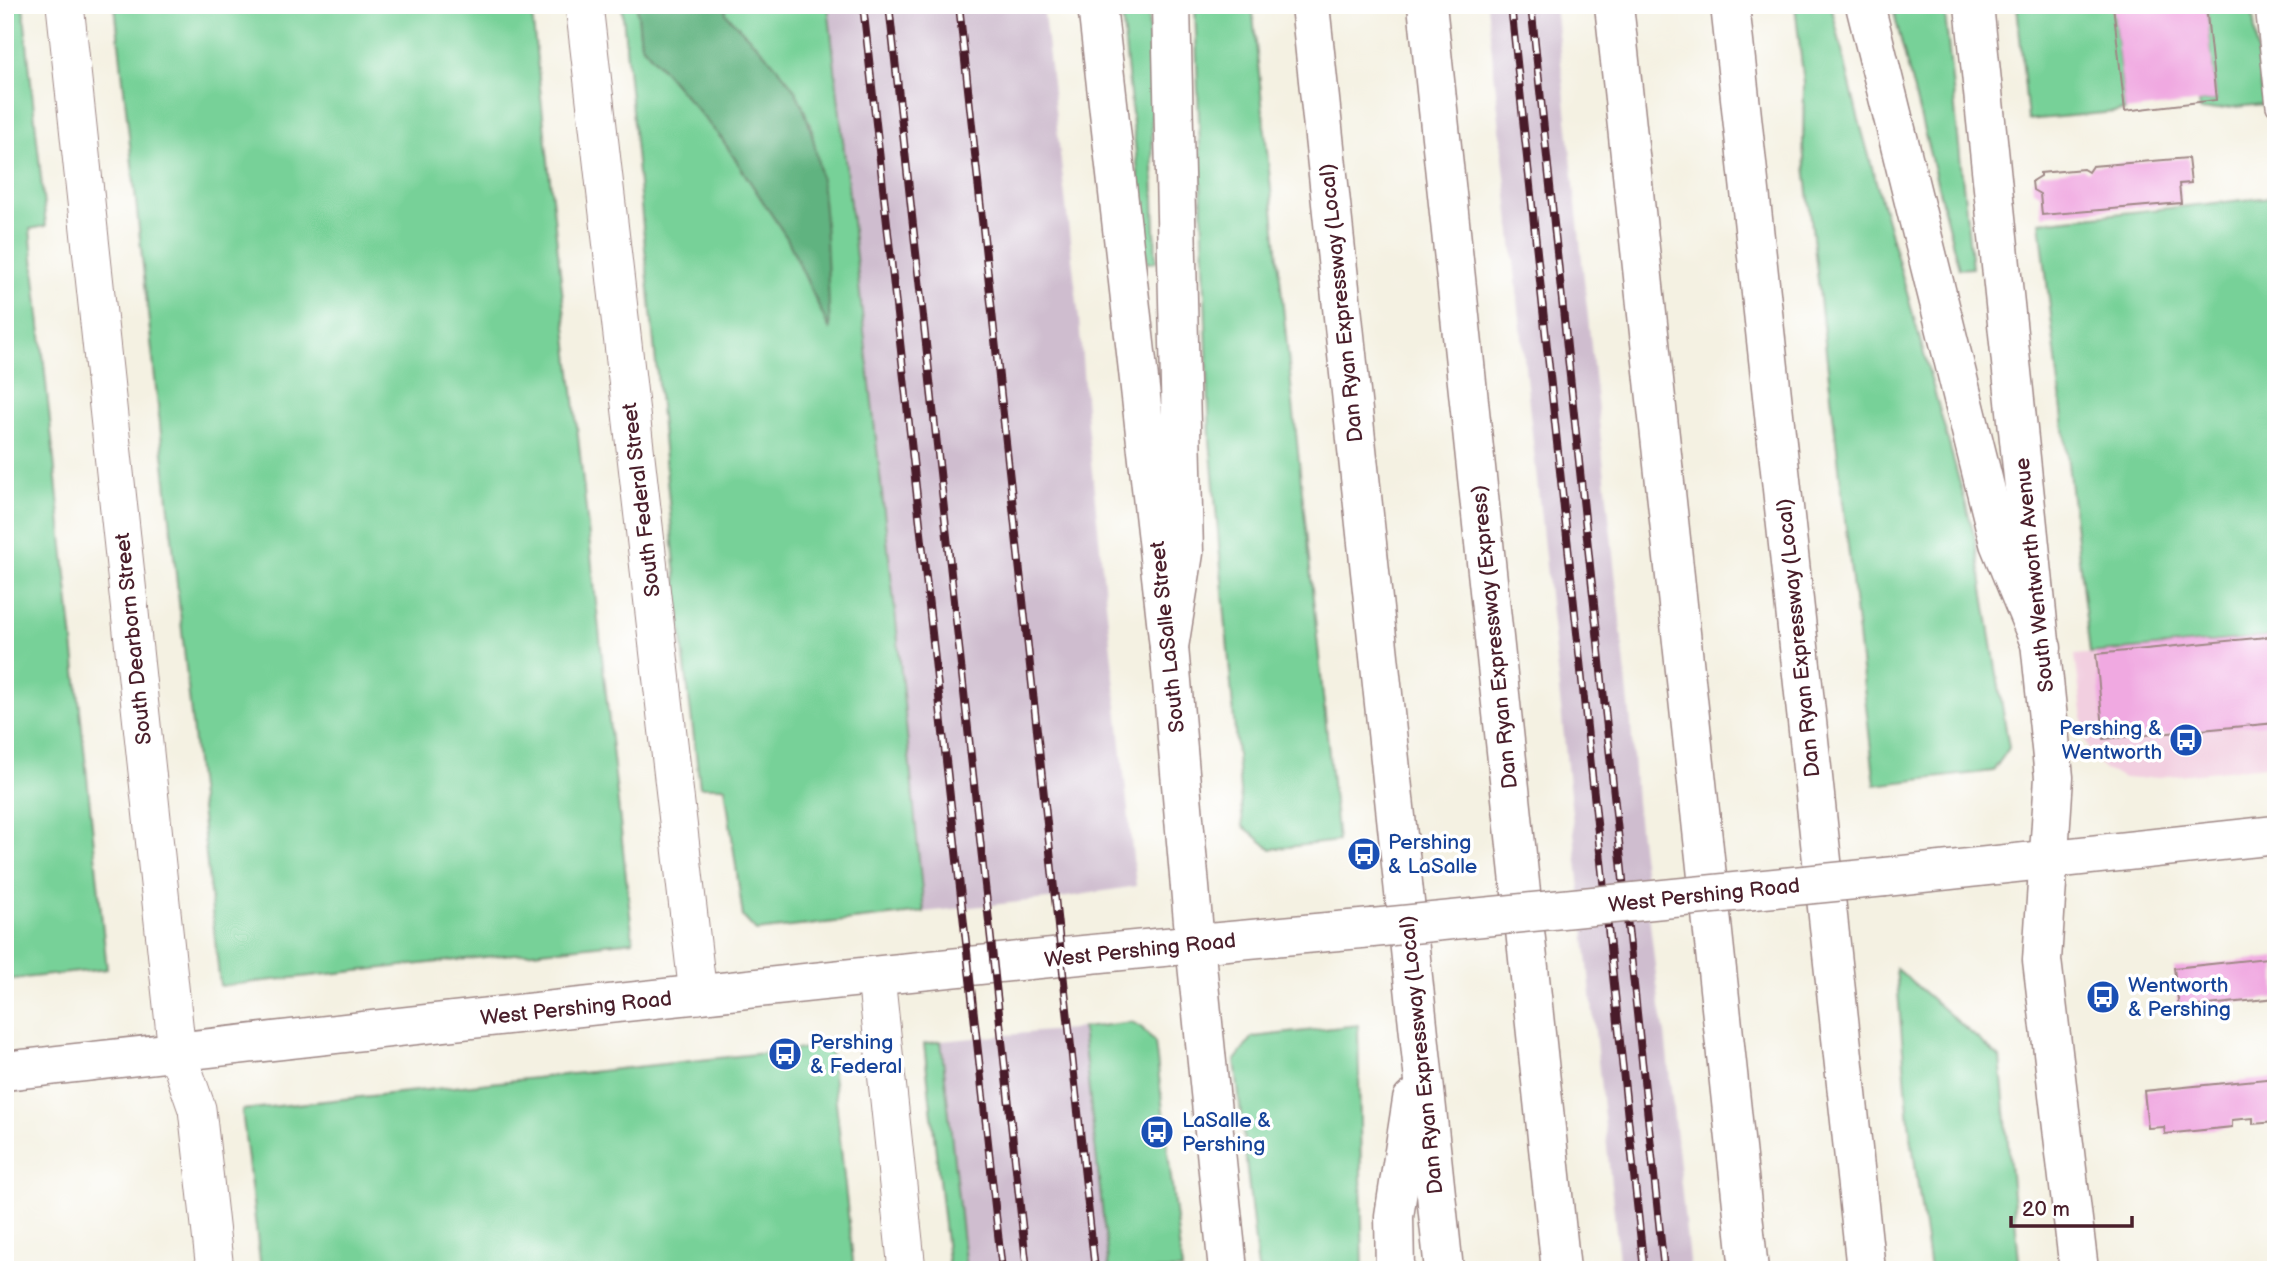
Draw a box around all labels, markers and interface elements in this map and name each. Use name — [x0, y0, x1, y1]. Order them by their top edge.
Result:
street label: Dan Ryan Expressway (Local) — [1314, 162, 1369, 444]
street label: South Federal Street — [617, 401, 666, 598]
street label: South Wentworth Avenue — [2010, 456, 2059, 693]
street label: Dan Ryan Expressway (Express) — [1466, 484, 1523, 790]
street label: Dan Ryan Expressway (Local) — [1771, 497, 1826, 779]
street label: South Dearborn Street — [110, 531, 157, 746]
street label: South LaSalle Street — [1145, 539, 1190, 734]
place label: Pershing & Wentworth — [2059, 716, 2162, 765]
bus stop icon: Pershing & Wentworth — [2167, 721, 2205, 759]
place label: Pershing & LaSalle — [1388, 830, 1477, 879]
bus stop icon: Pershing & LaSalle — [1345, 835, 1383, 873]
street label: West Pershing Road — [1607, 873, 1801, 918]
street label: Dan Ryan Expressway (Local) — [1394, 914, 1449, 1196]
street label: West Pershing Road — [1043, 928, 1237, 973]
place label: Wentworth & Pershing — [2128, 973, 2231, 1022]
bus stop icon: Wentworth & Pershing — [2084, 978, 2122, 1016]
street label: West Pershing Road — [479, 986, 673, 1031]
place label: Pershing & Federal — [810, 1030, 902, 1079]
bus stop icon: Pershing & Federal — [766, 1035, 804, 1073]
place label: LaSalle & Pershing — [1182, 1108, 1271, 1157]
bus stop icon: LaSalle & Pershing — [1138, 1113, 1176, 1151]
scale bar — [2011, 1184, 2132, 1228]
text: 20 m — [2022, 1197, 2070, 1222]

